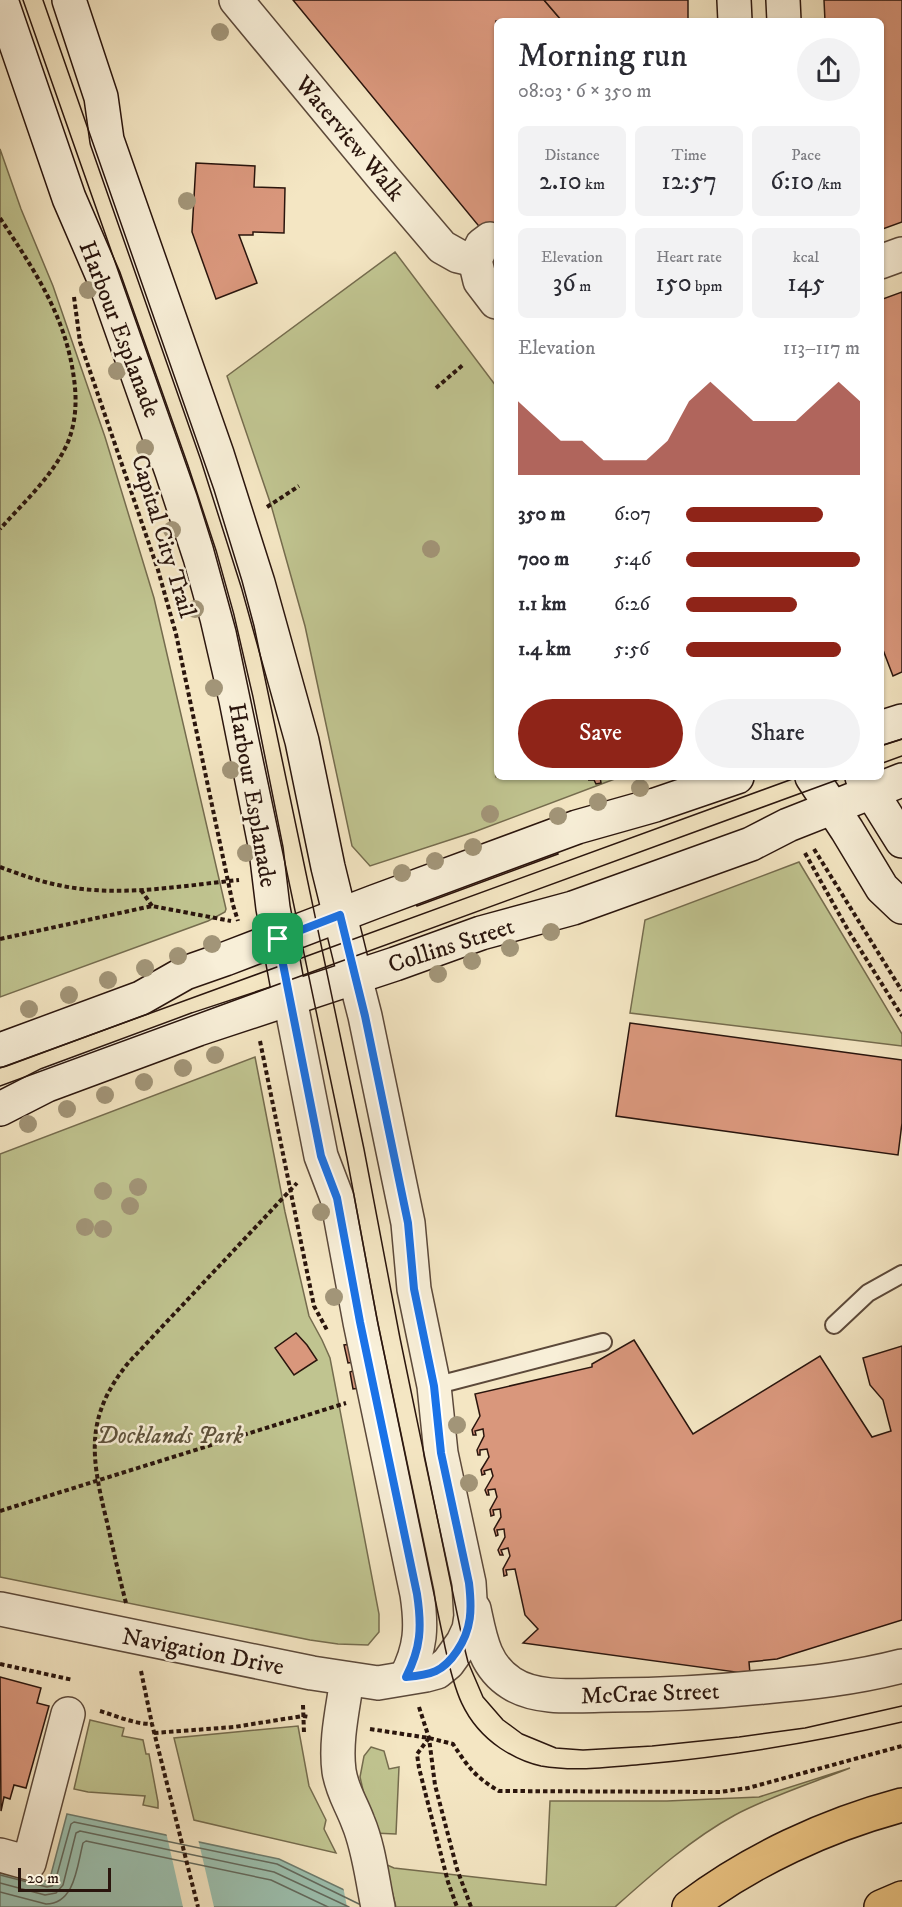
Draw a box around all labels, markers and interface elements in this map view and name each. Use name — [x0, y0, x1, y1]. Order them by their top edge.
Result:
text: Morning run — [518, 36, 687, 77]
button: share — [797, 38, 860, 101]
street label: Waterview Walk — [287, 69, 410, 208]
text: 08:03 · 6 × 350 m — [518, 79, 652, 104]
text: Distance — [544, 145, 600, 165]
text: Time — [672, 145, 706, 165]
text: Pace — [791, 145, 821, 165]
text: 2.10 — [539, 165, 582, 198]
text: 12:57 — [661, 165, 717, 198]
text: 6:10 — [770, 165, 814, 198]
text: km — [582, 174, 605, 194]
text: /km — [814, 174, 842, 194]
street label: Harbour Esplanade — [72, 237, 167, 422]
text: Elevation — [541, 247, 603, 267]
text: Heart rate — [656, 247, 722, 267]
text: kcal — [793, 247, 819, 267]
text: 36 — [553, 267, 576, 300]
text: 150 — [655, 267, 692, 300]
text: 145 — [787, 267, 825, 300]
text: m — [576, 276, 591, 296]
text: bpm — [692, 276, 723, 296]
text: Elevation — [518, 336, 595, 361]
text: 113–117 m — [783, 336, 860, 361]
street label: Capital City Trail — [124, 451, 202, 622]
text: 350 m — [518, 502, 565, 527]
text: 6:07 — [614, 502, 651, 527]
text: 700 m — [518, 547, 569, 572]
text: 5:46 — [614, 547, 651, 572]
text: 1.1 km — [518, 592, 567, 617]
text: 6:26 — [614, 592, 650, 617]
text: 1.4 km — [518, 637, 571, 662]
text: 5:56 — [614, 637, 650, 662]
button: Save — [518, 699, 683, 768]
button: Share — [695, 699, 860, 768]
street label: Harbour Esplanade — [221, 701, 283, 890]
street label: Collins Street — [385, 911, 518, 980]
pin — [252, 913, 303, 964]
icon: arrive — [261, 922, 294, 955]
park label: Docklands Park — [97, 1421, 243, 1451]
street label: Navigation Drive — [119, 1622, 286, 1682]
street label: McCrae Street — [580, 1677, 720, 1711]
scale bar — [18, 1865, 111, 1892]
text: 20 m — [27, 1868, 59, 1888]

